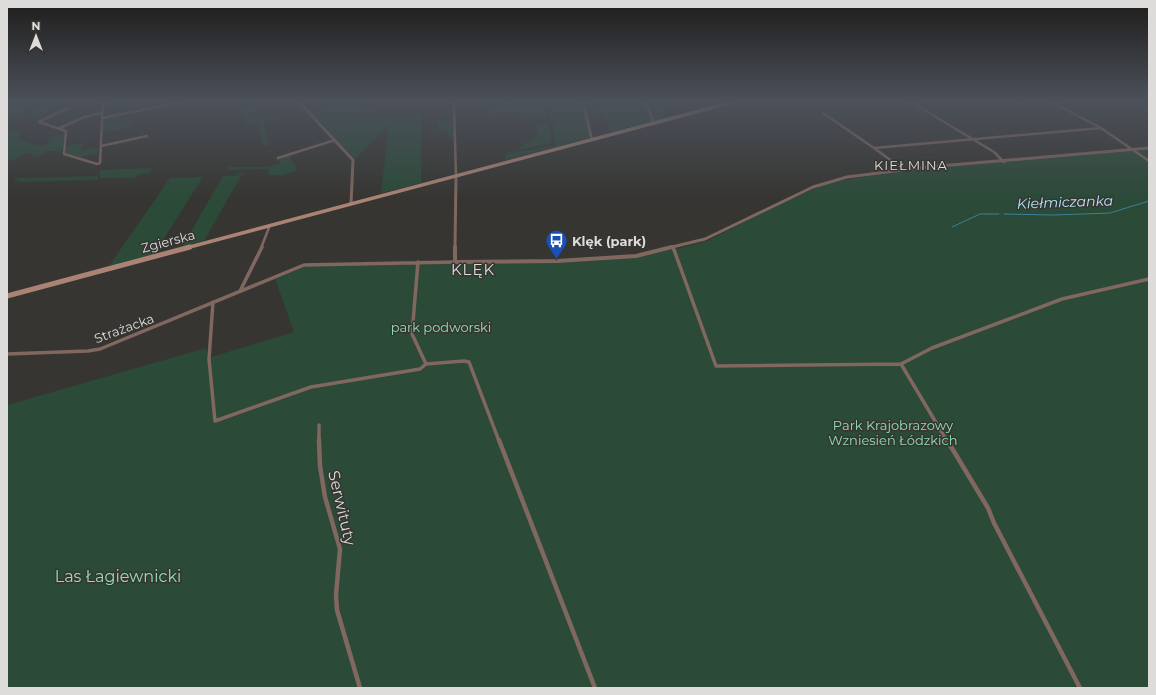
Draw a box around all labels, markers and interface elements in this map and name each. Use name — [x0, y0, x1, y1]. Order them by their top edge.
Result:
north arrow — [16, 16, 56, 56]
text: N — [32, 19, 40, 33]
district label: KIEŁMINA — [874, 157, 948, 173]
water label: Kiełmiczanka — [1017, 191, 1113, 213]
street label: Zgierska — [139, 226, 197, 256]
bus stop icon: Klęk (park) — [544, 228, 570, 261]
place label: Klęk (park) — [572, 233, 646, 249]
district label: KLĘK — [451, 260, 495, 279]
street label: Strażacka — [92, 310, 156, 346]
park label: park podworski — [391, 319, 491, 335]
park label: Park Krajobrazowy Wzniesień Łódzkich — [828, 417, 958, 448]
street label: Serwituty — [324, 469, 360, 548]
park label: Las Łagiewnicki — [55, 567, 181, 586]

